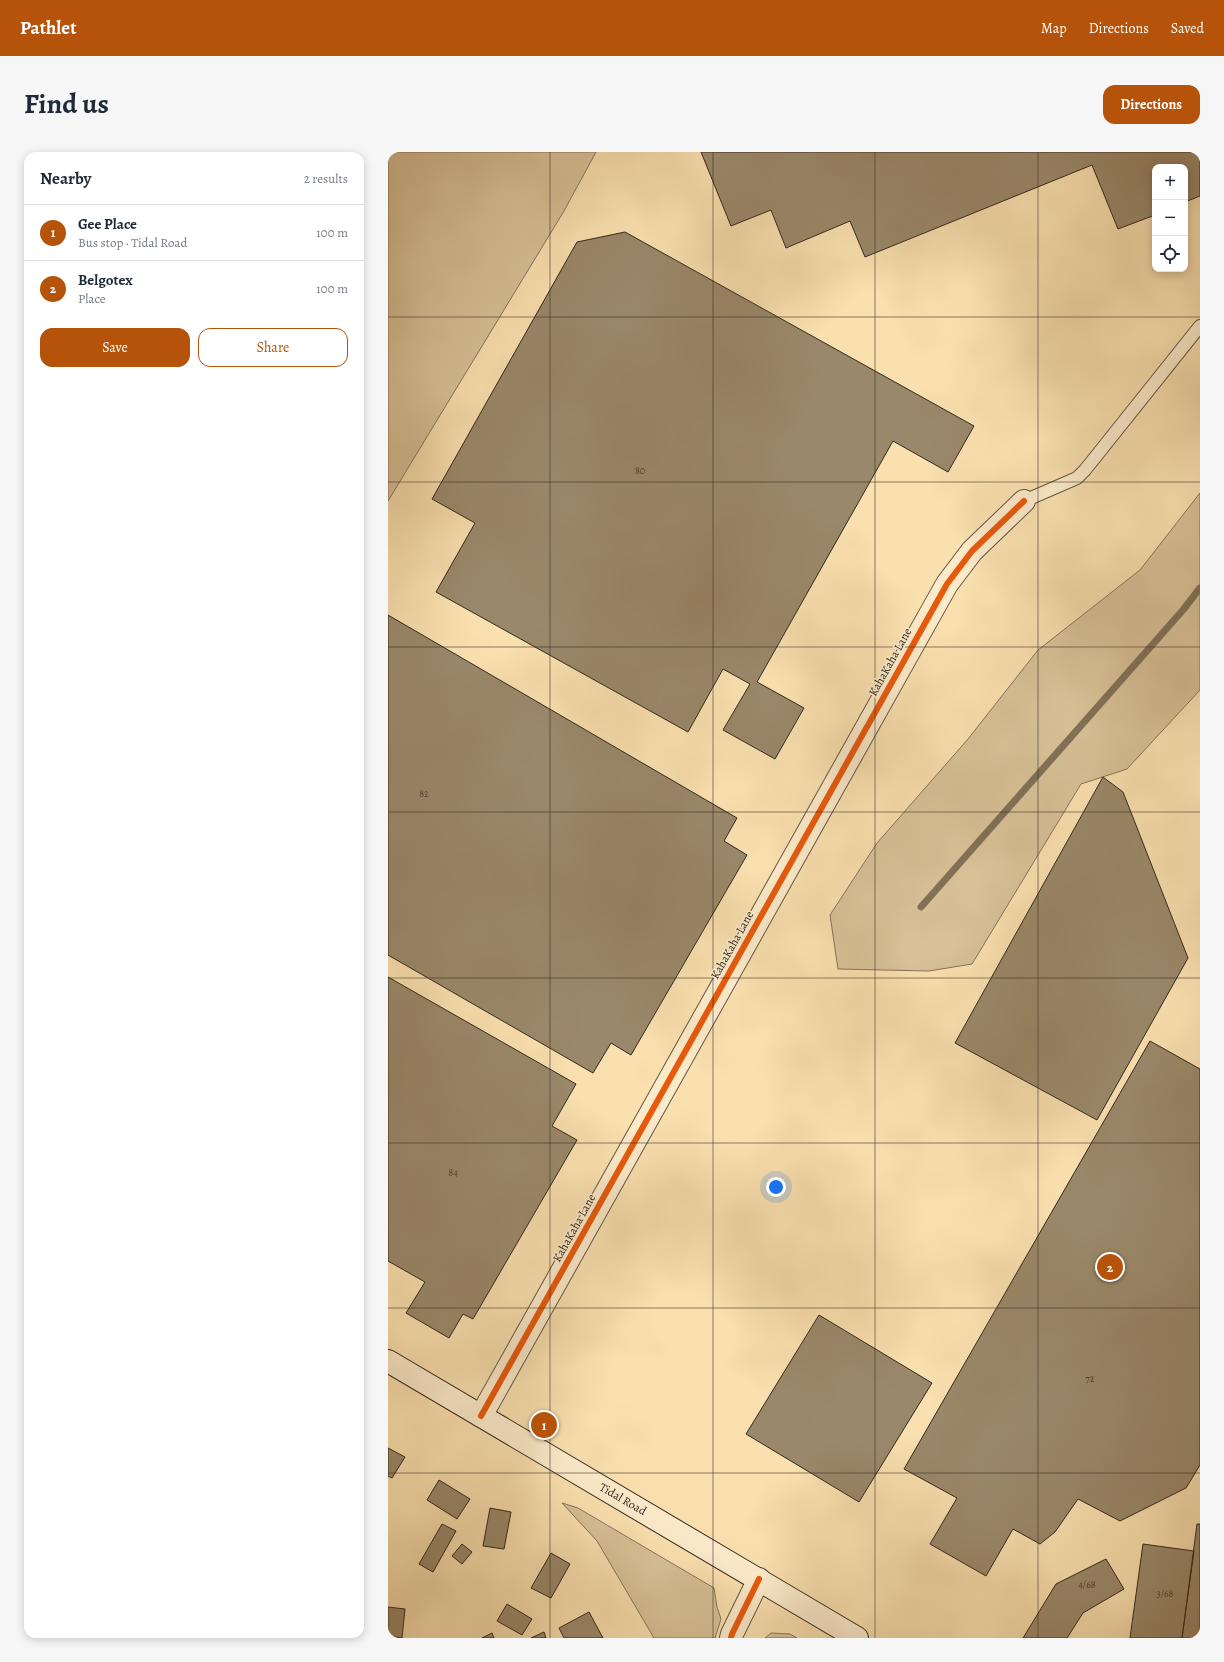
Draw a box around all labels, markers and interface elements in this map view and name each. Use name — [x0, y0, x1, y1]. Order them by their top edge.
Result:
text: Pathlet — [20, 15, 76, 41]
text: Map — [1041, 19, 1067, 38]
text: Directions — [1089, 19, 1149, 38]
text: Saved — [1171, 19, 1204, 38]
text: Find us — [24, 85, 109, 123]
button: Directions — [1103, 85, 1200, 124]
map controls — [1152, 164, 1188, 272]
button: + — [1152, 164, 1188, 200]
text: Nearby — [40, 167, 91, 190]
text: 2 results — [304, 170, 348, 187]
button: − — [1152, 200, 1188, 236]
text: Gee Place — [78, 214, 137, 234]
text: 1 — [51, 224, 55, 241]
text: 100 m — [316, 224, 348, 241]
text: Bus stop · Tidal Road — [78, 234, 187, 251]
button: locate — [1152, 236, 1188, 272]
text: Belgotex — [78, 270, 133, 290]
text: 2 — [50, 280, 56, 297]
text: 100 m — [316, 280, 348, 297]
text: Place — [78, 290, 106, 307]
button: Save — [40, 328, 190, 367]
button: Share — [198, 328, 348, 367]
house number: 80 — [635, 464, 645, 477]
street label: KahaKaha Lane — [865, 625, 915, 699]
house number: 82 — [419, 787, 429, 800]
street label: KahaKaha Lane — [707, 908, 757, 982]
house number: 84 — [448, 1166, 458, 1179]
your location — [766, 1177, 786, 1197]
street label: KahaKaha Lane — [549, 1191, 599, 1265]
pin: 2 — [1097, 1252, 1123, 1282]
house number: 72 — [1086, 1372, 1095, 1385]
pin: 1 — [531, 1410, 557, 1440]
street label: Tidal Road — [597, 1479, 650, 1519]
house number: 4/68 — [1078, 1578, 1096, 1591]
house number: 3/68 — [1157, 1587, 1174, 1600]

